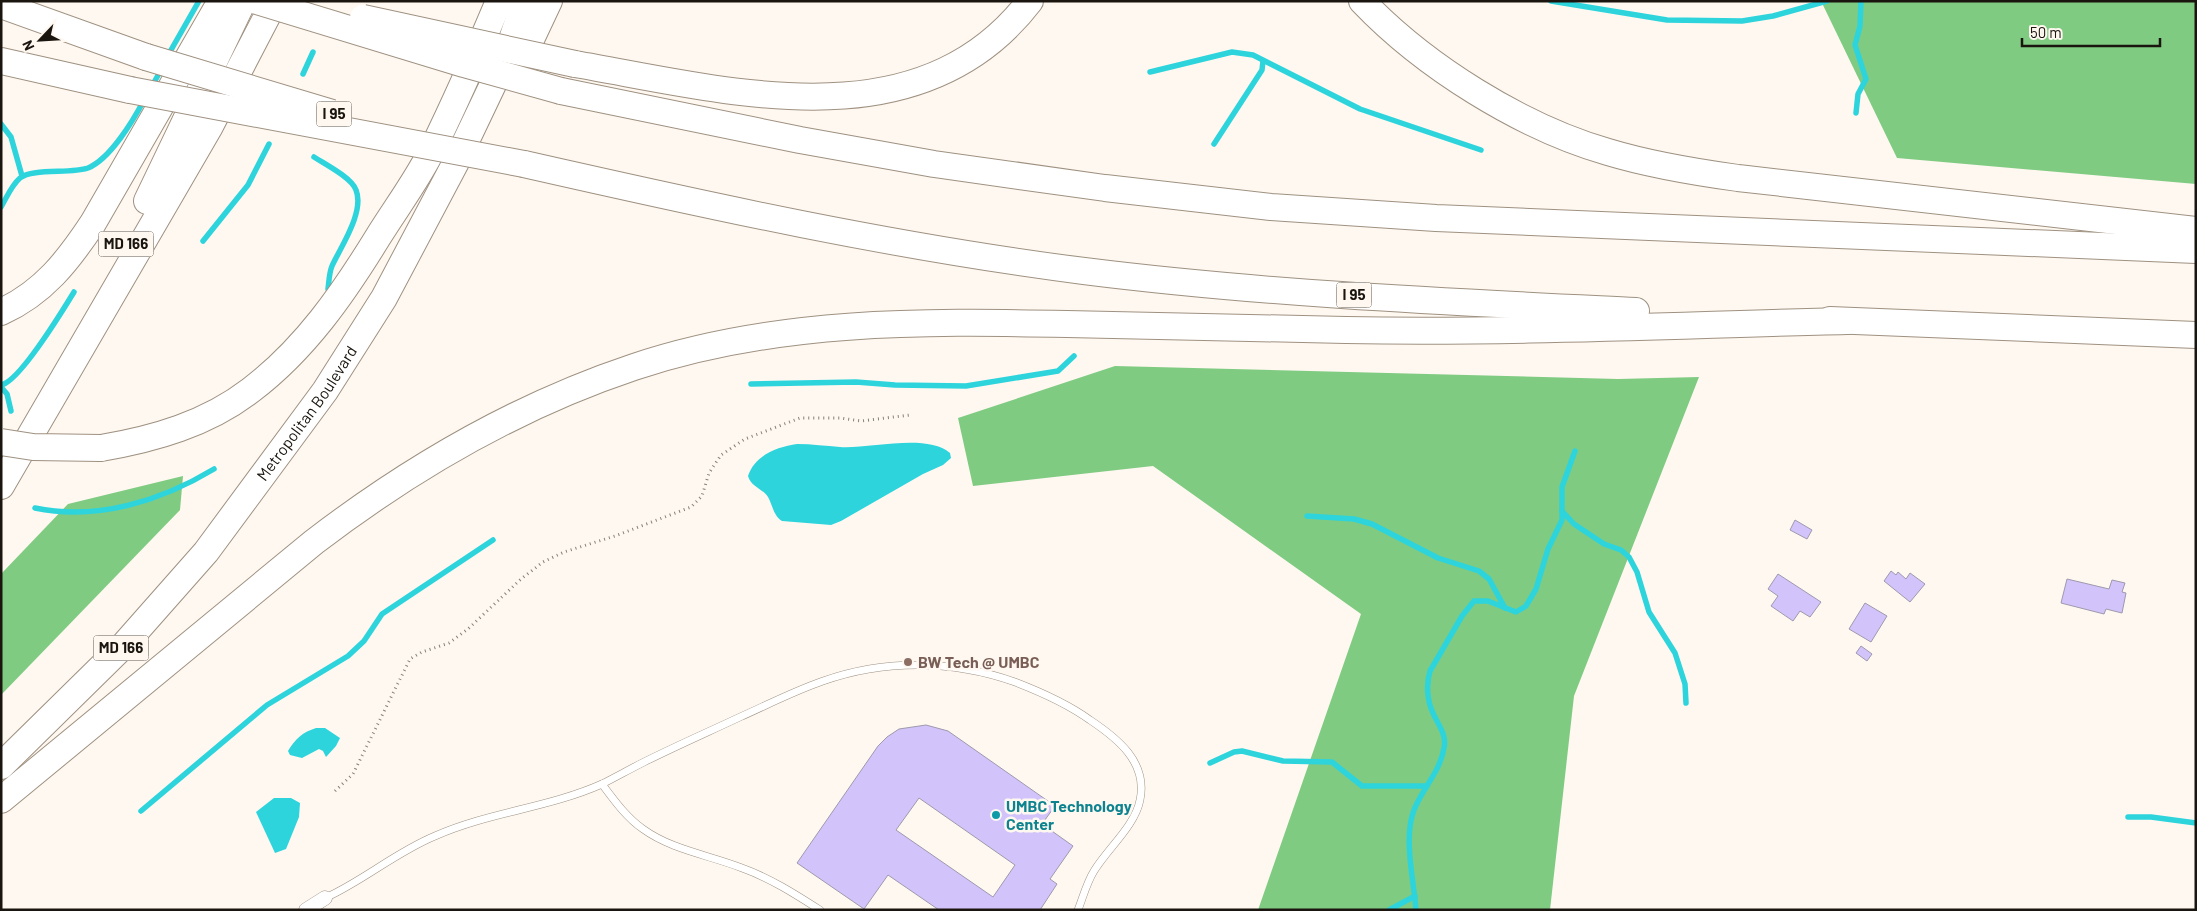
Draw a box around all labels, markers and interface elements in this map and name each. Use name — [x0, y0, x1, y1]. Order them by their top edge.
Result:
north arrow — [15, 15, 65, 65]
scale bar — [2022, 15, 2160, 47]
text: 50 m — [2030, 23, 2062, 41]
text: N — [18, 38, 37, 54]
road number: I 95 — [316, 102, 352, 126]
road number: MD 166 — [98, 232, 154, 256]
road number: I 95 — [1336, 282, 1372, 308]
street label: Metropolitan Boulevard — [252, 342, 360, 484]
road number: MD 166 — [94, 636, 148, 660]
place label: BW Tech @ UMBC — [918, 652, 1040, 671]
marker: BW Tech @ UMBC — [902, 656, 914, 668]
place label: UMBC Technology Center — [1006, 796, 1132, 833]
marker: UMBC Technology Center — [990, 809, 1002, 821]

